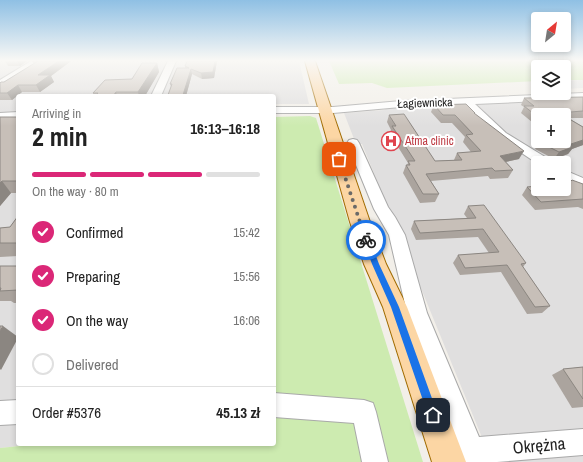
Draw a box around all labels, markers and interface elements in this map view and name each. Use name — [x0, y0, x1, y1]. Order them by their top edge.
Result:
north arrow — [531, 12, 571, 52]
map controls — [531, 12, 571, 196]
button: layers — [531, 60, 571, 100]
street label: Łagiewnicka — [397, 94, 453, 112]
text: Arriving in — [32, 105, 81, 122]
button: + — [531, 108, 571, 148]
text: 16:13–16:18 — [190, 118, 260, 139]
text: 2 min — [32, 119, 88, 154]
hospital icon: Atma clinic — [380, 130, 402, 152]
place label: Atma clinic — [404, 133, 454, 149]
pin — [322, 142, 356, 176]
icon: bag — [328, 148, 350, 170]
button: − — [531, 156, 571, 196]
text: On the way · 80 m — [32, 183, 119, 200]
courier — [346, 220, 386, 260]
icon: check — [32, 221, 54, 243]
text: Confirmed — [66, 222, 123, 243]
text: 15:42 — [233, 224, 260, 241]
icon: bike — [355, 229, 377, 251]
icon: check — [32, 265, 54, 287]
text: Preparing — [66, 266, 120, 287]
text: 15:56 — [233, 268, 260, 285]
icon: check — [32, 309, 54, 331]
text: On the way — [66, 310, 128, 331]
text: 16:06 — [233, 312, 260, 329]
text: Delivered — [66, 354, 119, 375]
pin — [416, 398, 450, 432]
text: Order #5376 — [32, 402, 101, 423]
text: 45.13 zł — [216, 402, 260, 423]
icon: home — [422, 404, 444, 426]
street label: Okrężna — [512, 431, 566, 459]

